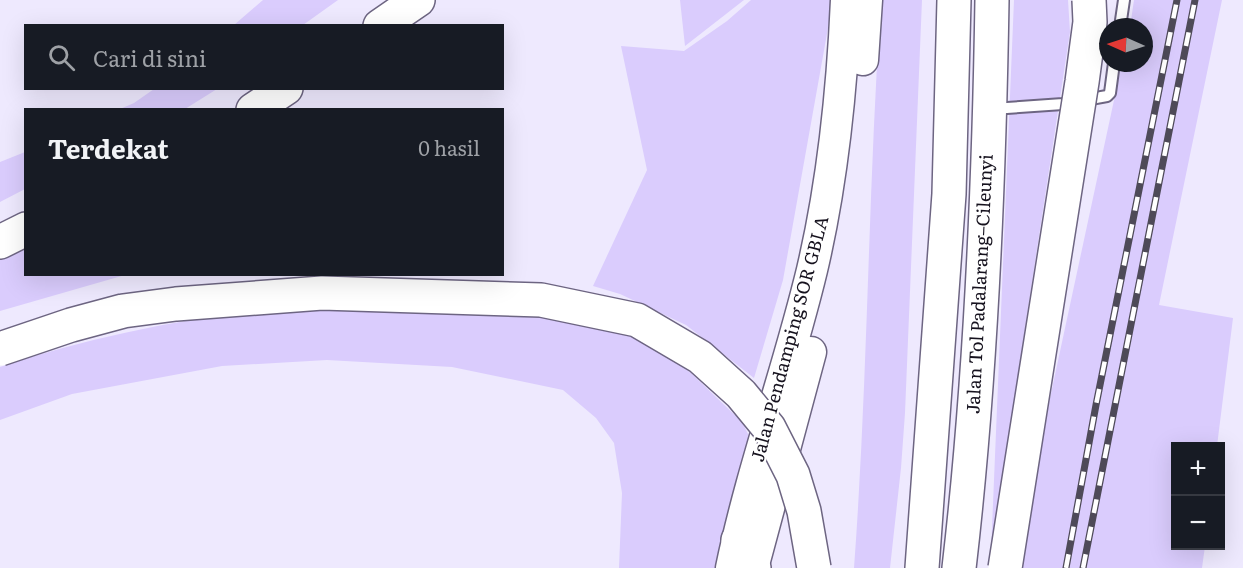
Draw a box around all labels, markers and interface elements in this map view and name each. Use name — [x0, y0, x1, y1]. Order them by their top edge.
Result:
north arrow — [1099, 18, 1153, 72]
search box — [24, 24, 504, 90]
icon: search — [45, 41, 78, 74]
text: Cari di sini — [93, 41, 206, 74]
text: Terdekat — [48, 128, 169, 167]
text: 0 hasil — [418, 132, 480, 162]
street label: Jalan Tol Padalarang–Cileunyi — [958, 153, 999, 414]
street label: Jalan Pendamping SOR GBLA — [743, 213, 834, 465]
map controls — [1171, 442, 1225, 550]
button: + — [1171, 442, 1225, 496]
button: − — [1171, 496, 1225, 550]

